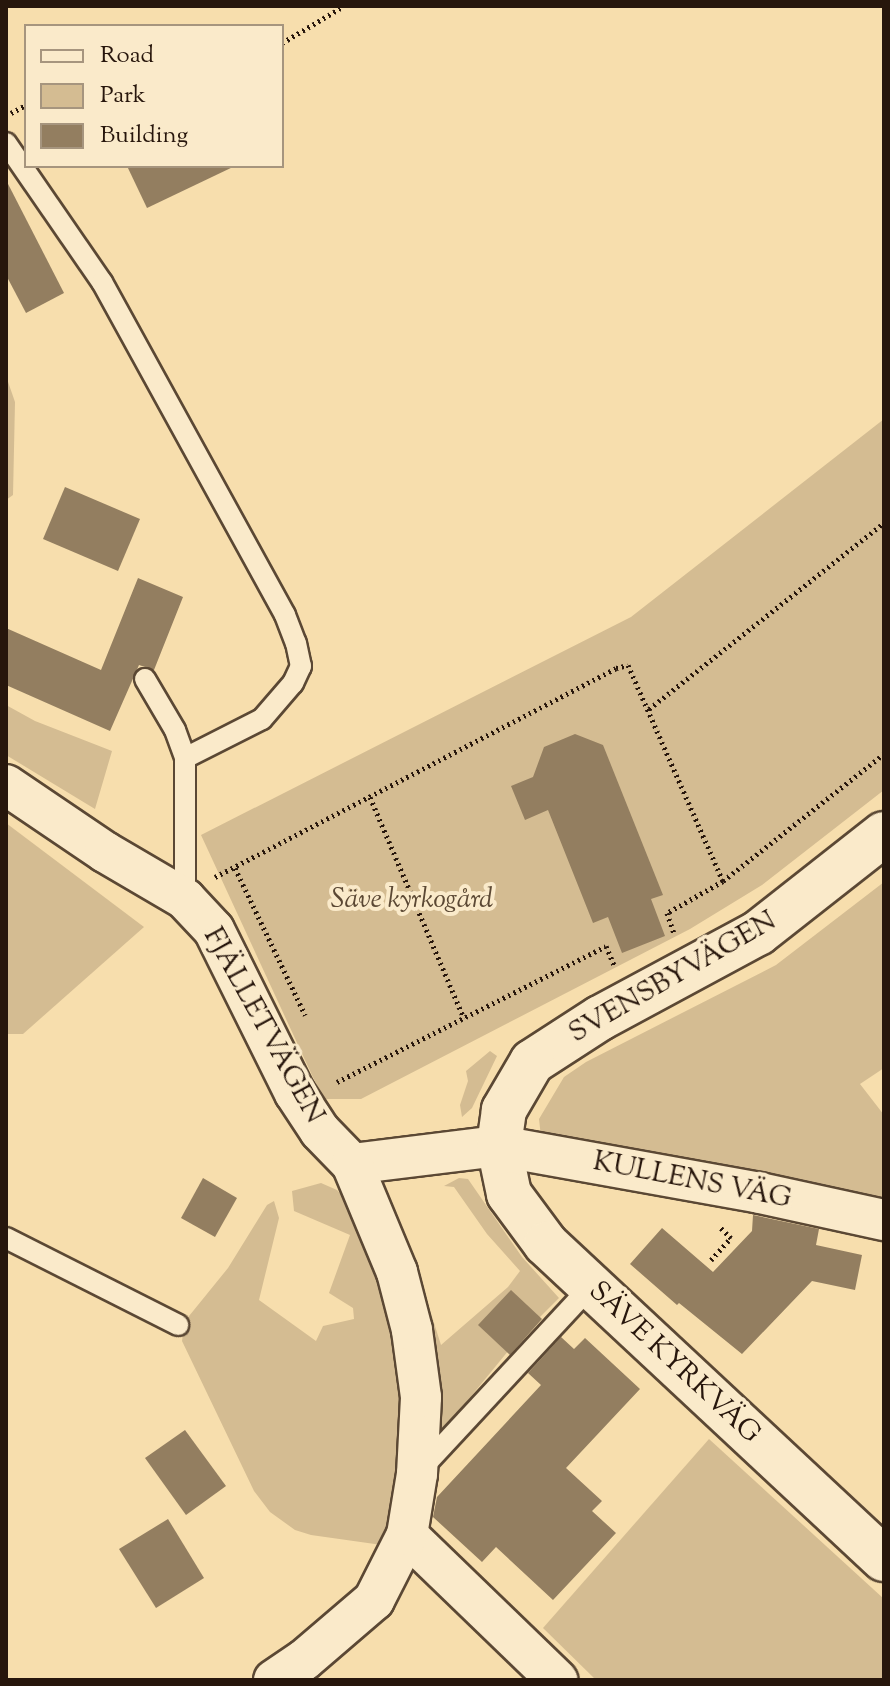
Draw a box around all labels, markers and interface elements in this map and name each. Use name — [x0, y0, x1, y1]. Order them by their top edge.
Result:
legend — [24, 24, 284, 168]
text: Road — [100, 39, 154, 73]
text: Park — [100, 79, 146, 113]
text: Building — [100, 119, 188, 153]
park label: Säve kyrkogård — [331, 883, 493, 917]
street label: SVENSBYVÄGEN — [563, 905, 783, 1051]
street label: FJÄLLETVÄGEN — [195, 922, 331, 1130]
street label: KULLENS VÄG — [590, 1145, 794, 1217]
street label: SÄVE KYRKVÄG — [581, 1275, 767, 1451]

